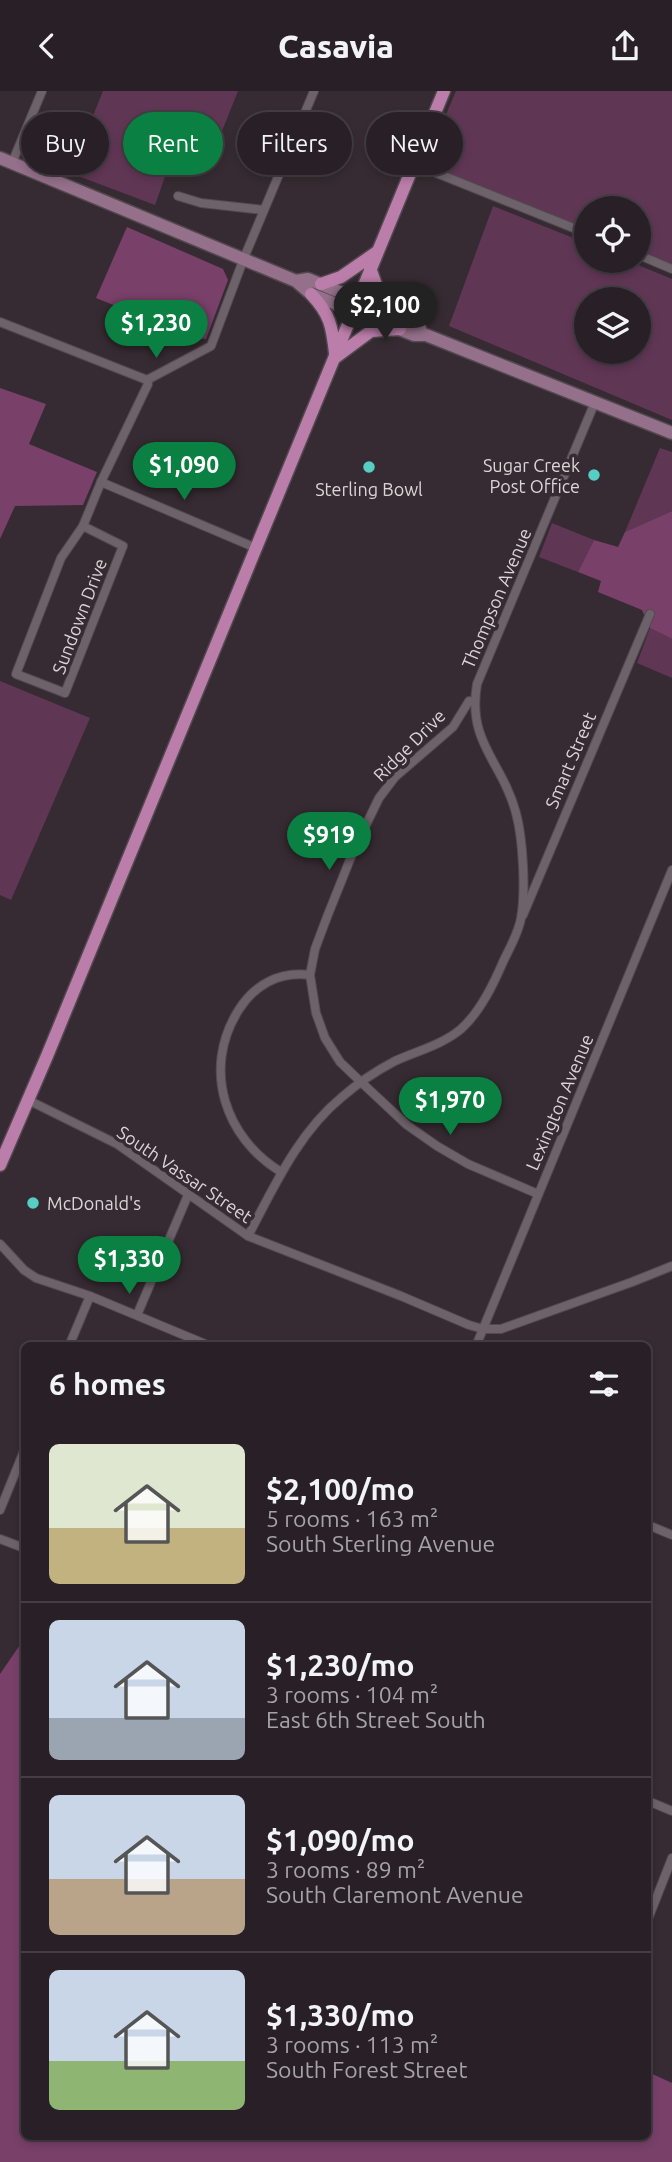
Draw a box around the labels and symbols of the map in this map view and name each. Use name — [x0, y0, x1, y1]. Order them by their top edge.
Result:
pin: $2,100 — [328, 282, 442, 342]
pin: $1,230 — [99, 301, 213, 360]
pin: $1,090 — [127, 443, 241, 502]
place label: Sugar Creek Post Office — [483, 455, 580, 496]
marker: Sterling Bowl — [361, 459, 377, 475]
marker: Sugar Creek Post Office — [586, 467, 602, 483]
place label: Sterling Bowl — [315, 479, 423, 499]
street label: Thompson Avenue — [457, 525, 535, 671]
street label: Sundown Drive — [48, 555, 110, 677]
street label: Ridge Drive — [369, 705, 449, 785]
street label: Smart Street — [541, 709, 599, 811]
pin: $919 — [288, 813, 370, 872]
street label: Lexington Avenue — [521, 1031, 597, 1173]
pin: $1,970 — [393, 1077, 507, 1137]
street label: South Vassar Street — [114, 1121, 256, 1227]
place label: McDonald's — [47, 1193, 141, 1213]
marker: McDonald's — [25, 1195, 41, 1211]
pin: $1,330 — [72, 1237, 186, 1296]

